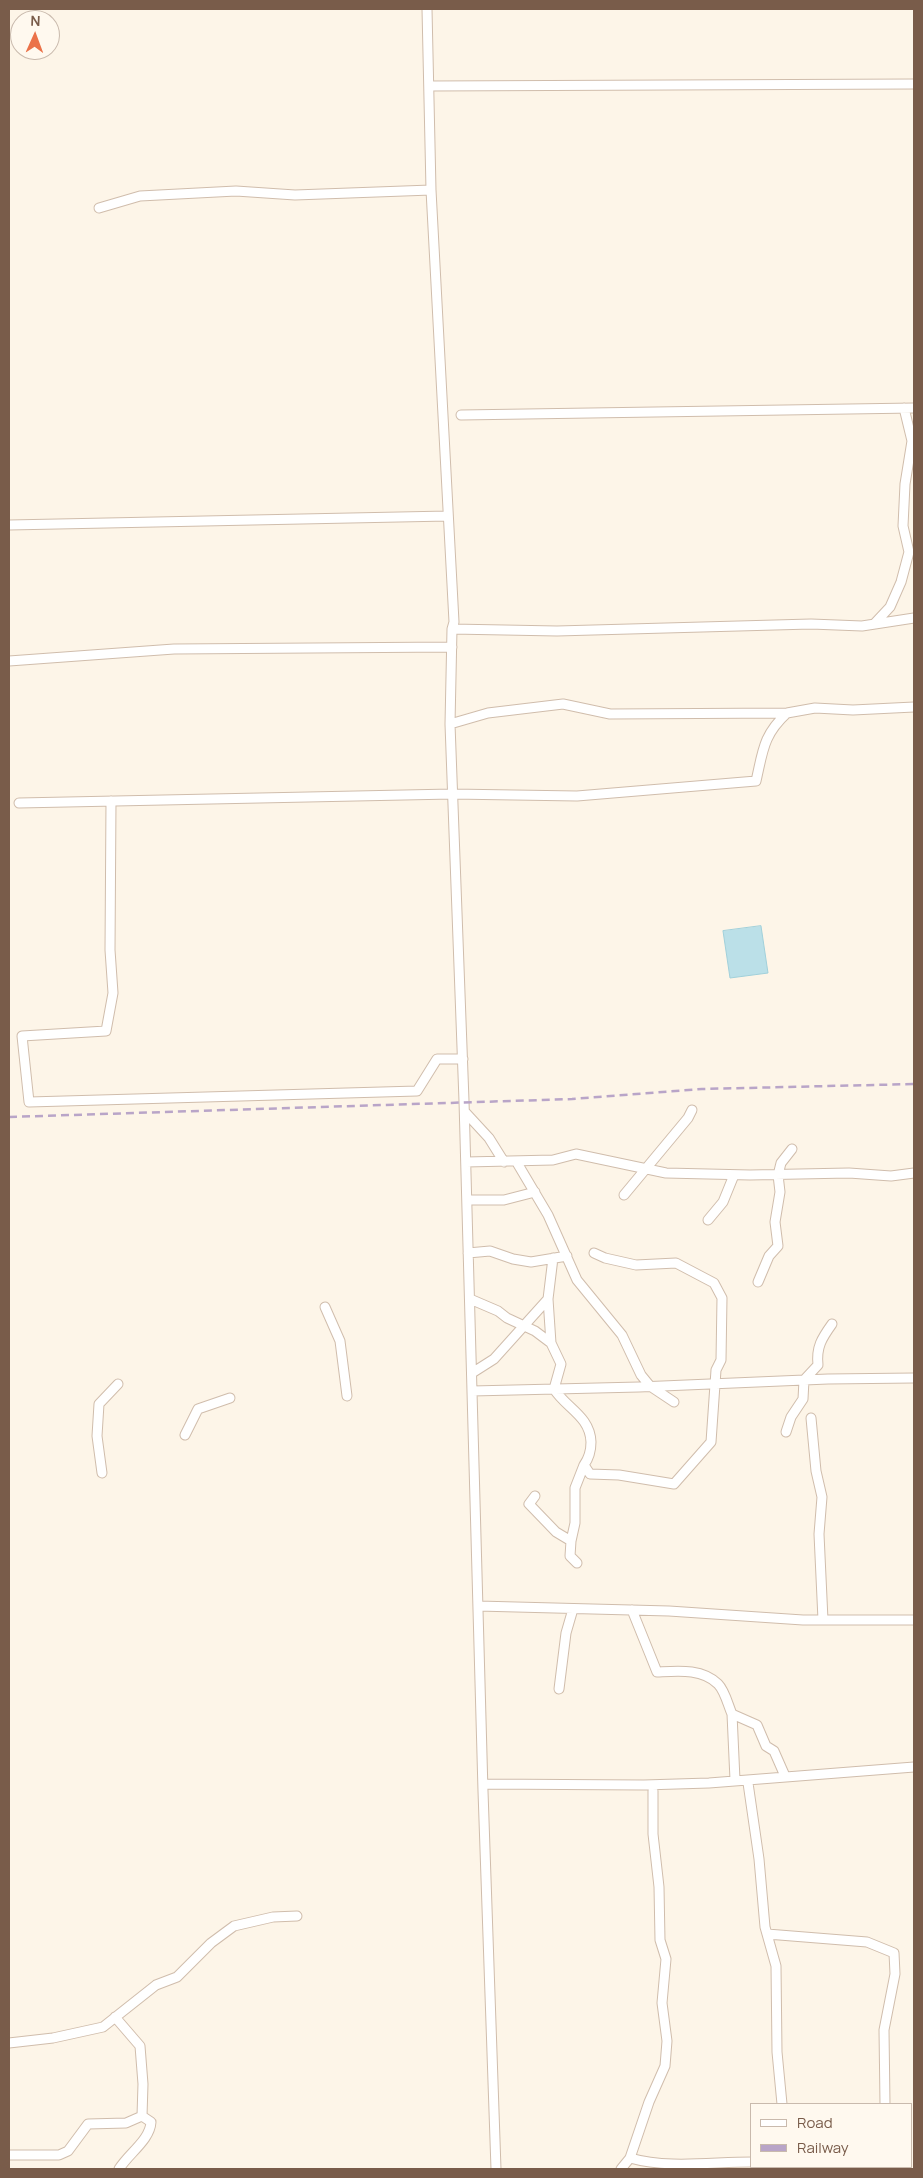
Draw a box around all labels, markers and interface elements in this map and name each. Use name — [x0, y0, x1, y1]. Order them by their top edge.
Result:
north arrow — [10, 10, 60, 60]
text: N — [30, 11, 41, 30]
legend — [750, 2103, 913, 2168]
text: Road — [797, 2112, 833, 2133]
text: Railway — [797, 2137, 849, 2158]

